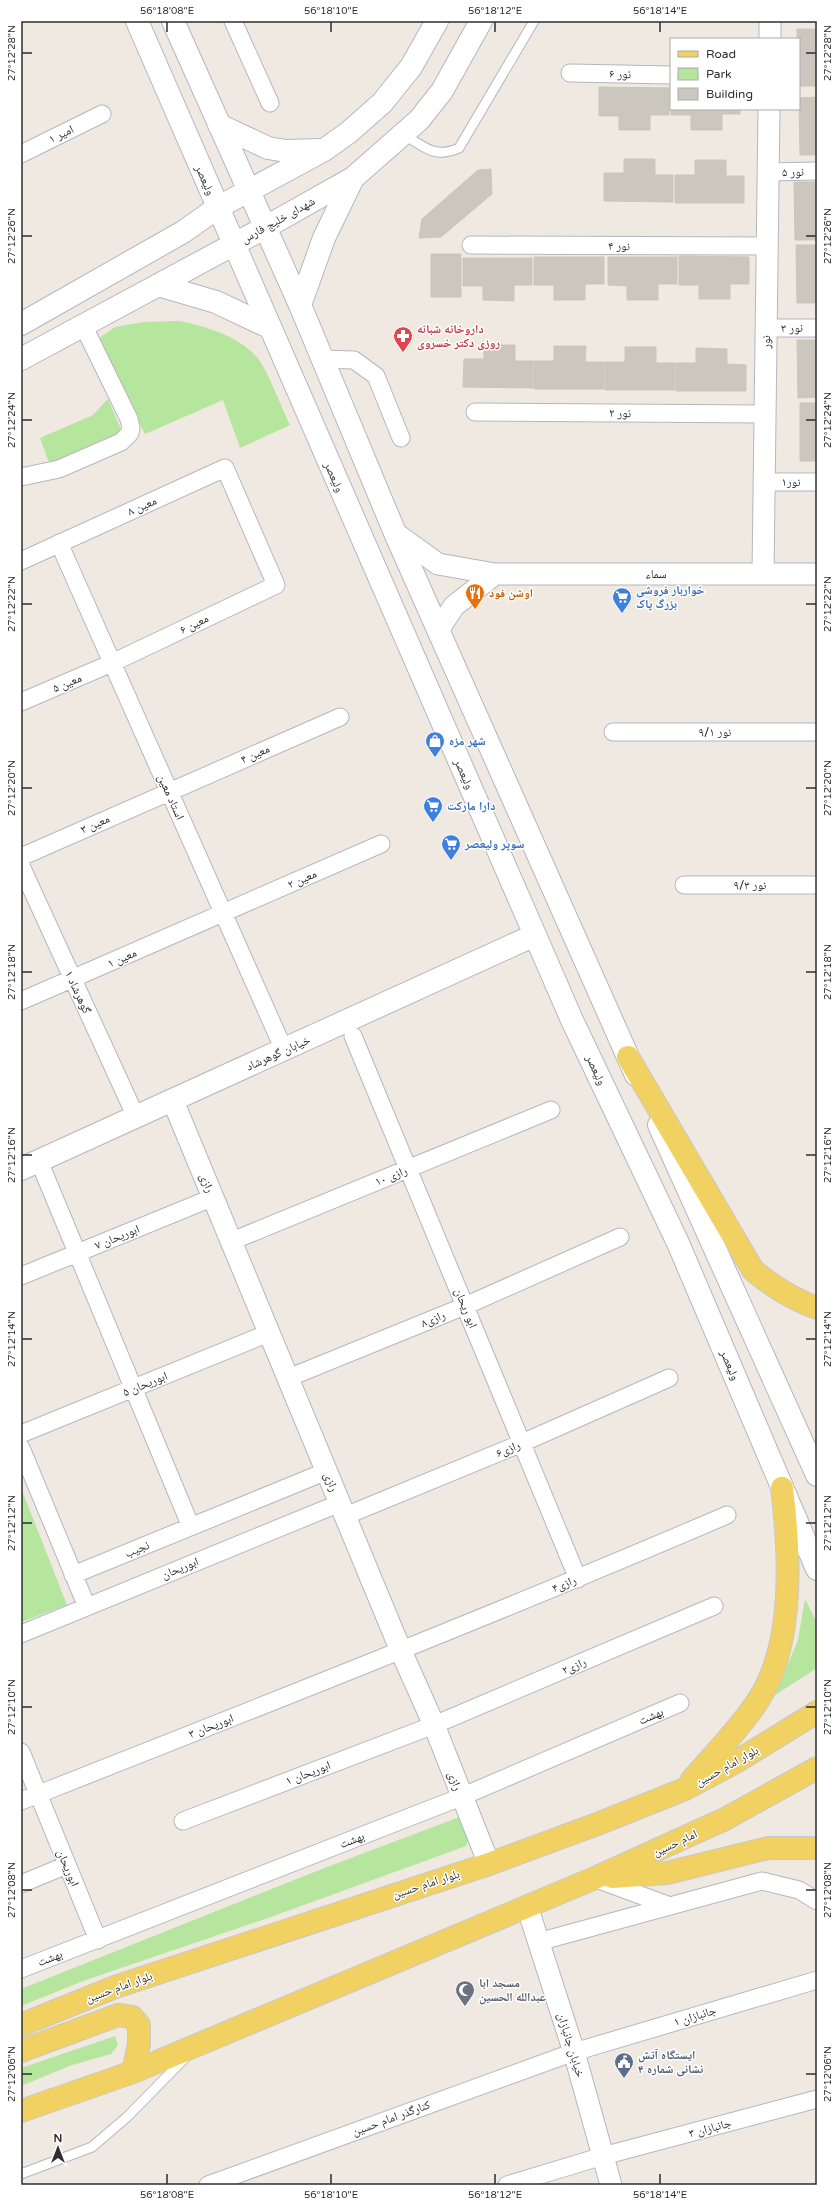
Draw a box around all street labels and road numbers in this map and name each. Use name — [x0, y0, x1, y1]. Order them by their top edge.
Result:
street label: نور ۶ — [609, 67, 631, 81]
street label: امیر ۱ — [46, 122, 76, 146]
street label: ولیعصر — [192, 162, 218, 197]
street label: نور ۵ — [782, 165, 804, 179]
street label: شهدای خلیج فارس — [239, 194, 318, 246]
street label: نور ۴ — [608, 239, 630, 253]
street label: نور ۳ — [781, 321, 803, 335]
street label: نور — [759, 335, 773, 350]
street label: نور ۲ — [609, 406, 631, 420]
street label: ولیعصر — [321, 459, 347, 494]
street label: نور۱ — [782, 475, 800, 489]
street label: معین ۸ — [125, 493, 159, 519]
street label: سماء — [645, 567, 667, 581]
street label: معین ۶ — [177, 611, 211, 637]
street label: معین ۵ — [50, 671, 84, 696]
street label: نور ۹/۱ — [699, 725, 731, 739]
street label: معین ۴ — [238, 741, 272, 767]
street label: ولیعصر — [451, 756, 477, 791]
street label: استاد معین — [155, 772, 187, 822]
street label: معین ۳ — [78, 811, 112, 837]
street label: معین ۲ — [285, 866, 319, 892]
street label: نور ۹/۳ — [734, 878, 766, 892]
street label: معین ۱ — [105, 945, 139, 971]
street label: گوهرشاد ۱ — [62, 968, 94, 1016]
street label: خیابان گوهرشاد — [244, 1032, 313, 1074]
street label: ولیعصر — [582, 1052, 609, 1087]
street label: رازی ۱۰ — [373, 1163, 409, 1189]
street label: رازی — [197, 1171, 217, 1195]
street label: ابوریحان ۷ — [93, 1222, 142, 1253]
street label: ابو ریحان — [451, 1286, 480, 1330]
street label: رازی۸ — [419, 1308, 448, 1330]
street label: ولیعصر — [717, 1347, 743, 1382]
street label: ابوریحان ۵ — [121, 1369, 170, 1400]
street label: رازی۶ — [494, 1438, 523, 1460]
street label: رازی — [321, 1470, 341, 1494]
street label: نجیب — [123, 1538, 152, 1561]
street label: ابوریحان — [159, 1554, 201, 1582]
street label: رازی۴ — [550, 1573, 579, 1595]
street label: رازی۲ — [560, 1655, 589, 1677]
street label: بهشت — [636, 1705, 666, 1728]
street label: ابوریحان ۳ — [187, 1711, 236, 1741]
street label: بلوار امام حسین — [693, 1743, 761, 1790]
street label: ابوریحان ۱ — [284, 1758, 333, 1788]
street label: رازی — [445, 1769, 465, 1793]
street label: امام حسین — [651, 1827, 700, 1860]
street label: بهشت — [338, 1829, 367, 1851]
street label: ابوریحان — [54, 1848, 82, 1889]
street label: بلوار امام حسین — [391, 1867, 462, 1902]
street label: بهشت — [36, 1947, 65, 1969]
street label: بلوار امام حسین — [84, 1968, 155, 2006]
street label: جانبازان ۱ — [672, 2003, 718, 2029]
street label: خیابان جانبازان — [554, 2011, 588, 2079]
street label: کنارگذر امام حسین — [350, 2097, 432, 2140]
street label: جانبازان ۳ — [687, 2116, 733, 2141]

